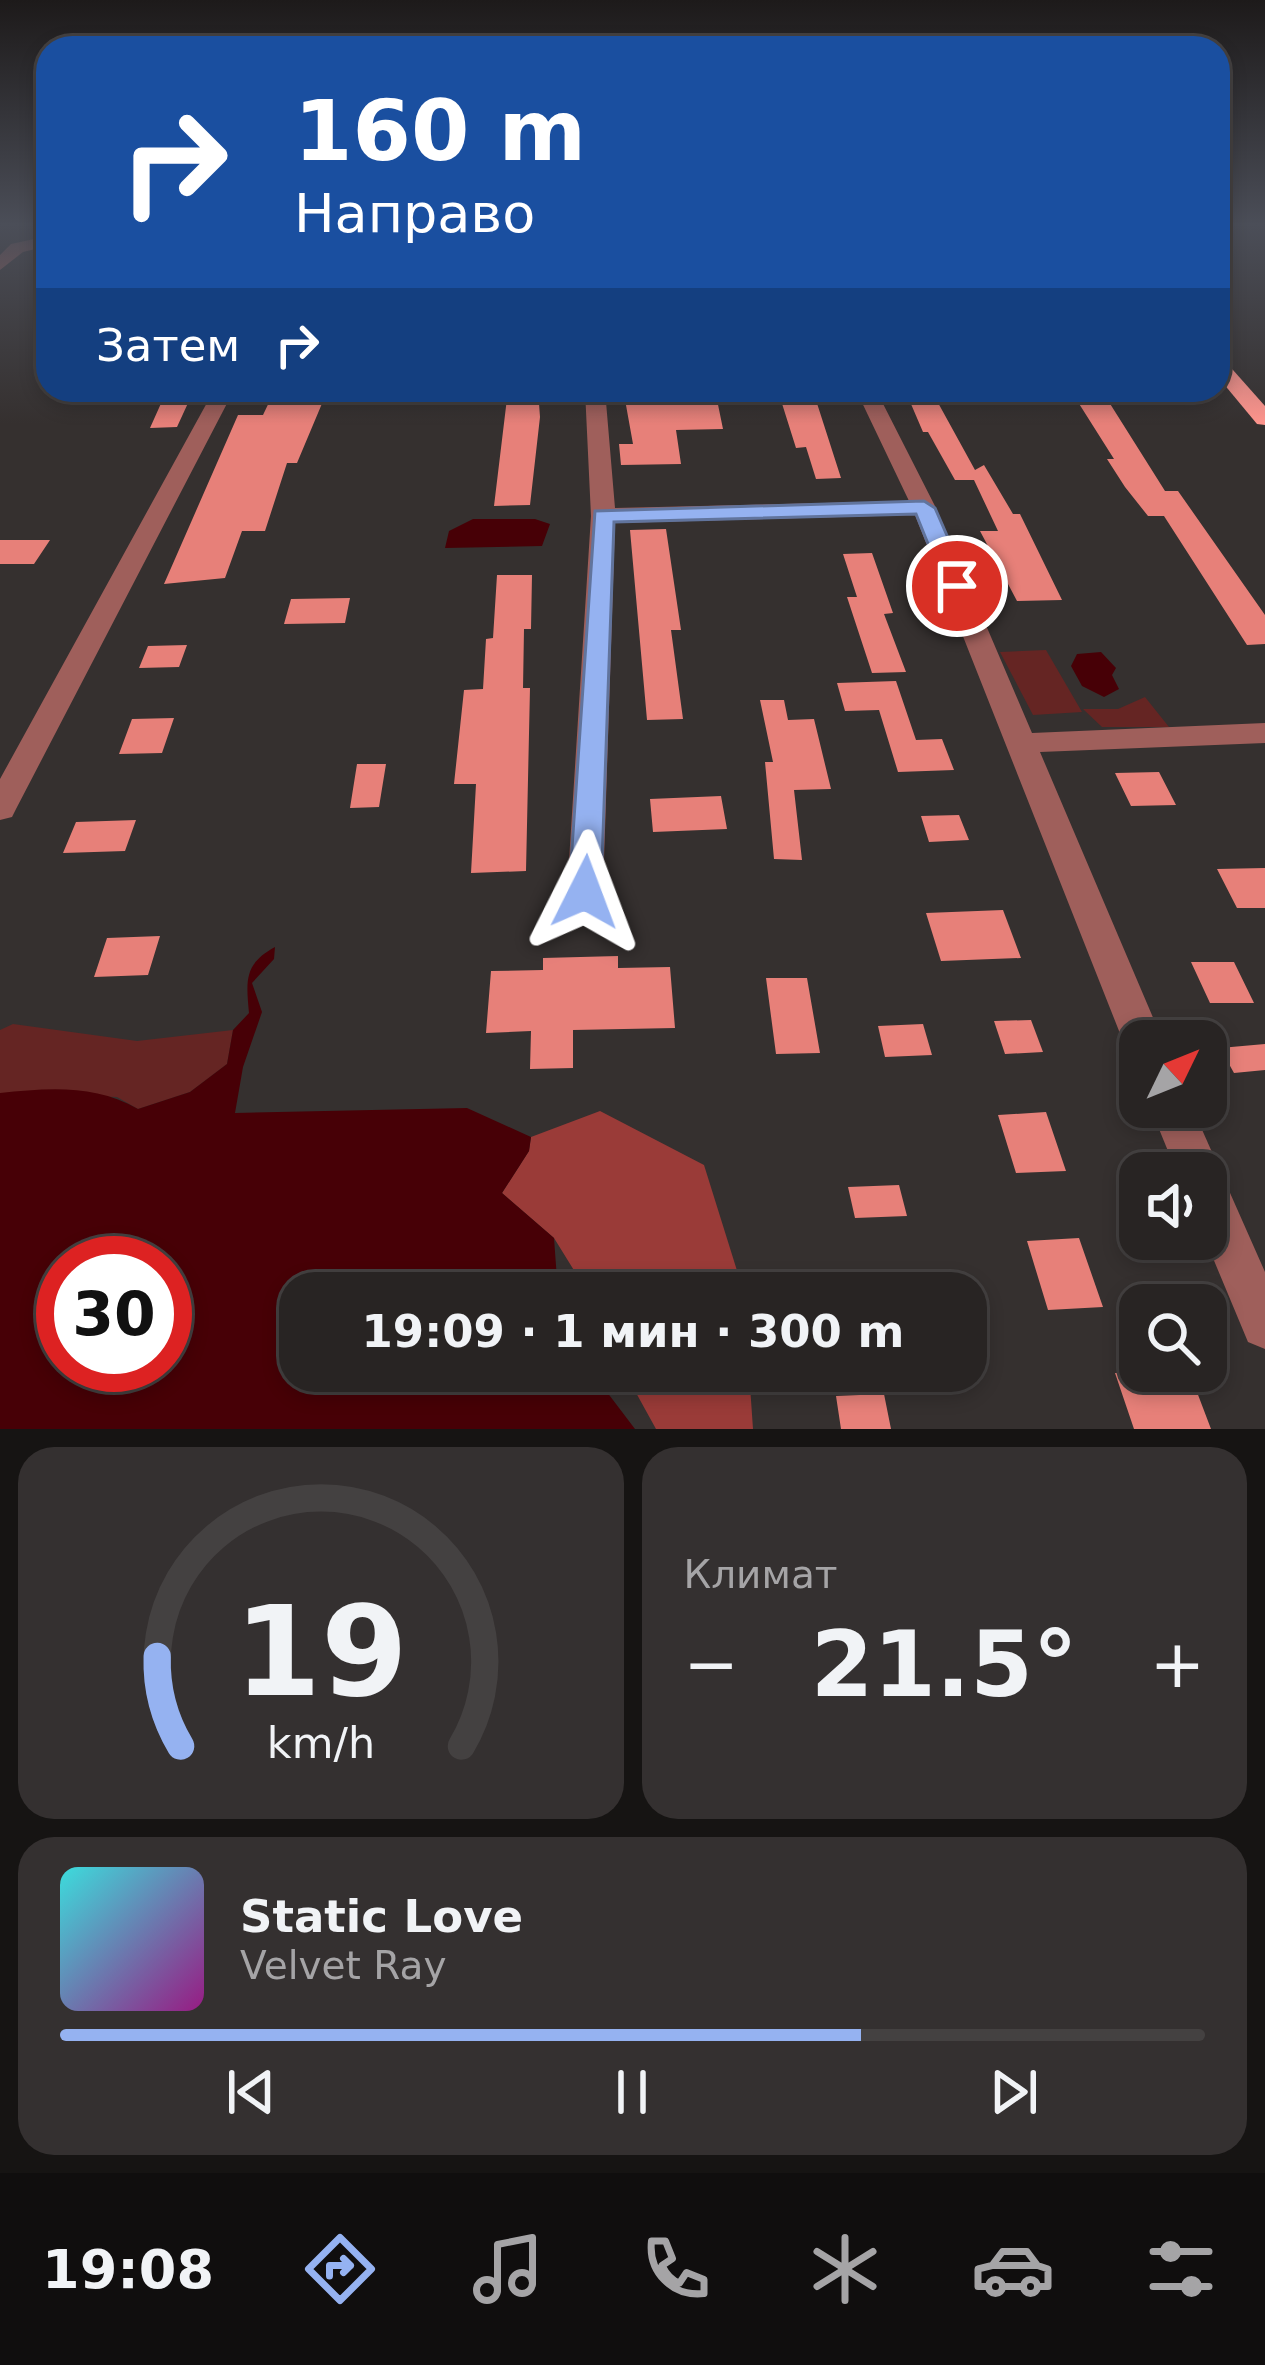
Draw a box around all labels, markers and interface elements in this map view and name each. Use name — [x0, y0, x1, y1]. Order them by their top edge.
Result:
text: 160 m — [294, 82, 586, 180]
icon: right — [96, 84, 252, 240]
text: Направо — [294, 182, 535, 245]
icon: right — [264, 312, 330, 378]
text: Затем — [96, 319, 240, 372]
pin — [906, 535, 1008, 637]
icon: arrive — [924, 553, 990, 619]
position arrow — [522, 829, 648, 955]
north arrow — [1119, 1020, 1227, 1128]
map controls — [1119, 1020, 1227, 1392]
button: sound — [1119, 1152, 1227, 1260]
speed limit sign: 30 — [36, 1236, 192, 1392]
button: search — [1119, 1284, 1227, 1392]
text: 19:09 · 1 мин · 300 m — [362, 1305, 904, 1358]
text: Климат — [684, 1552, 838, 1597]
text: 19 — [234, 1579, 408, 1724]
text: 21.5° — [811, 1612, 1078, 1717]
text: − — [684, 1626, 739, 1703]
text: + — [1150, 1626, 1205, 1703]
text: km/h — [267, 1718, 375, 1768]
text: Static Love — [240, 1890, 523, 1943]
text: Velvet Ray — [240, 1943, 446, 1988]
icon: previous — [218, 2059, 284, 2125]
icon: pause — [599, 2059, 665, 2125]
icon: next — [981, 2059, 1047, 2125]
icon: directions — [298, 2227, 382, 2311]
icon: music — [466, 2227, 550, 2311]
icon: phone — [634, 2227, 718, 2311]
icon: climate — [803, 2227, 887, 2311]
icon: car — [971, 2227, 1055, 2311]
icon: filters — [1139, 2227, 1223, 2311]
text: 19:08 — [42, 2238, 214, 2301]

